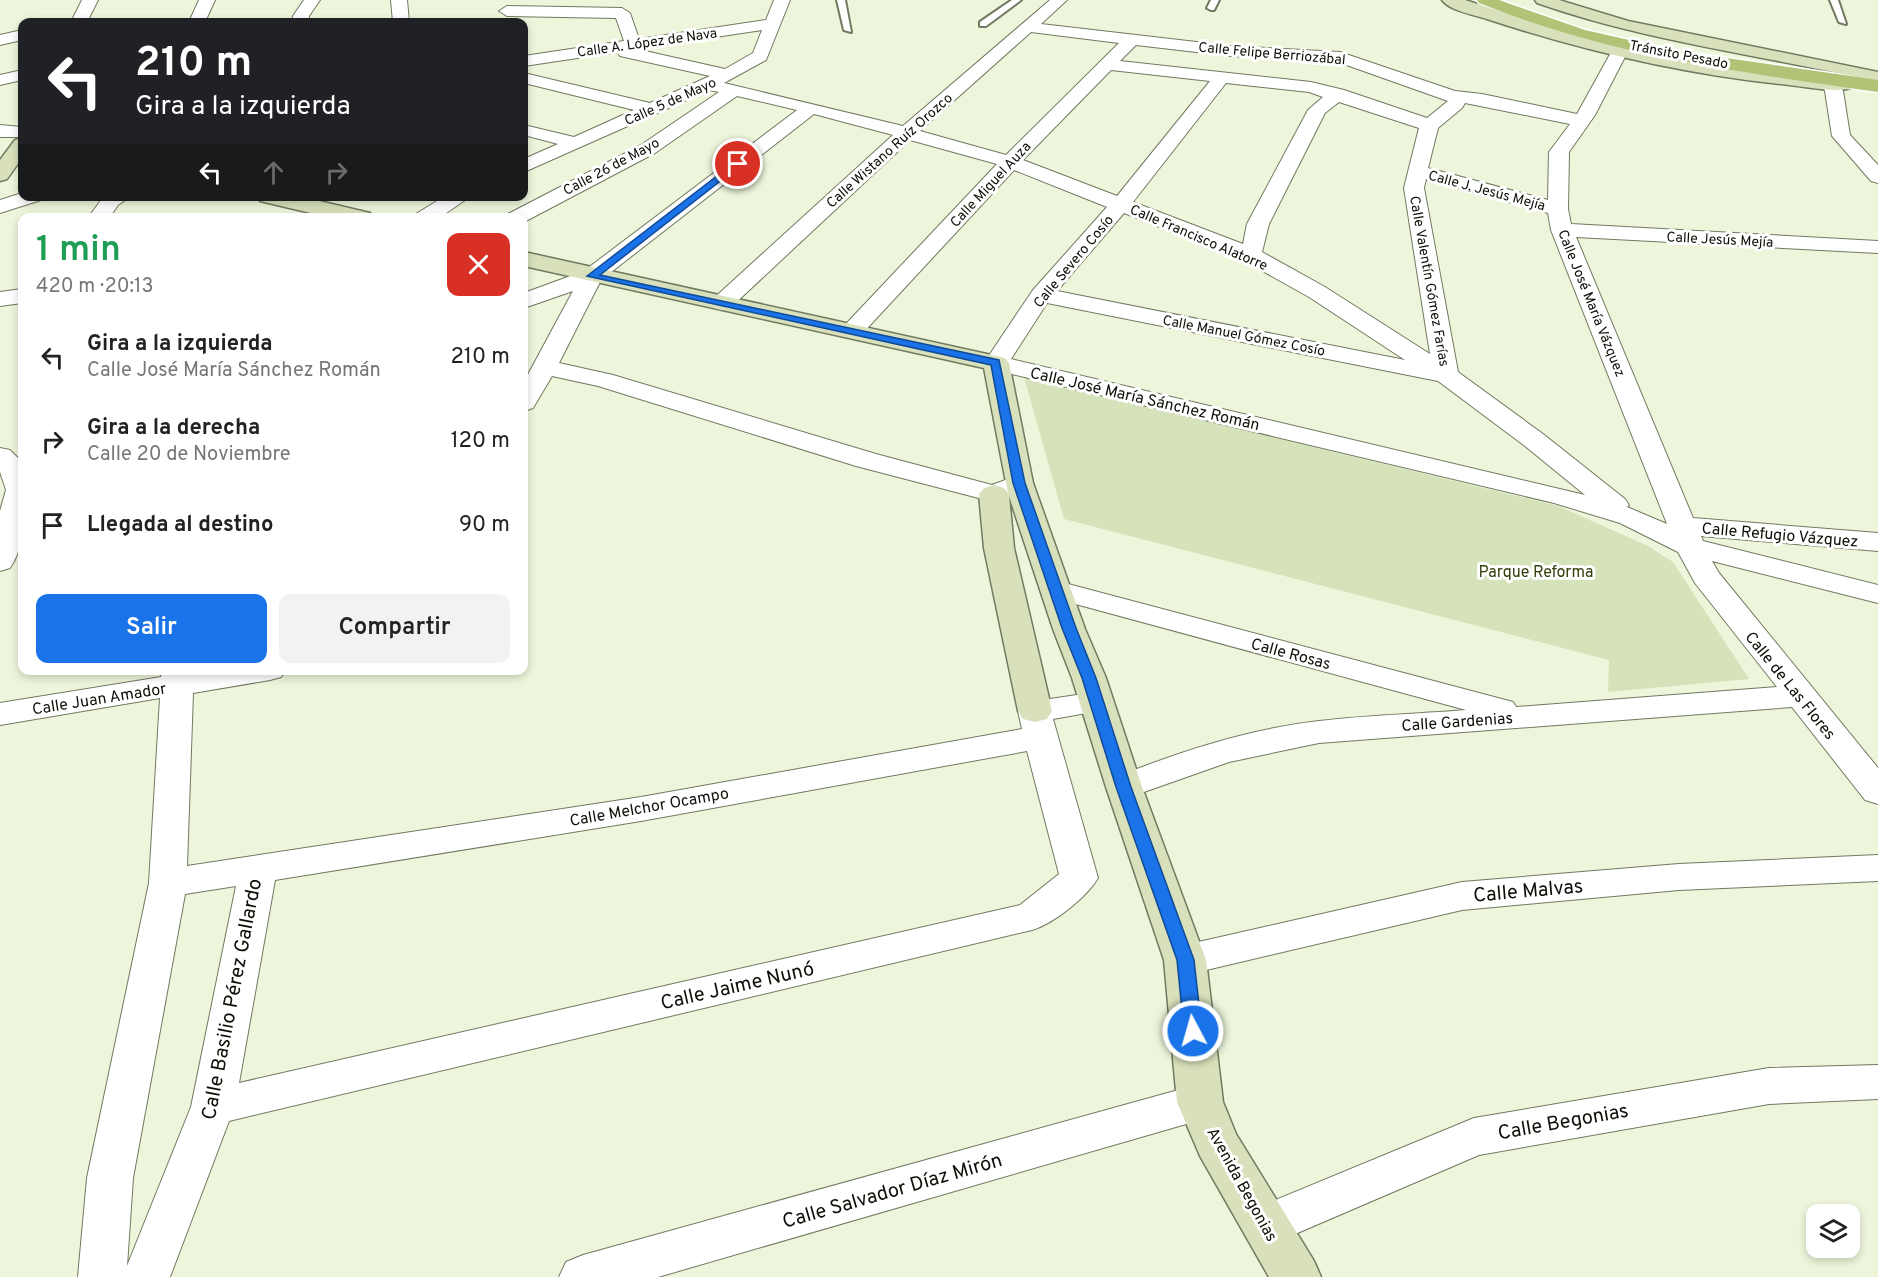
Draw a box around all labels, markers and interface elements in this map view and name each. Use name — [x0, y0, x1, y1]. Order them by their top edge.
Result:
street label: Calle A. López de Nava — [576, 25, 718, 62]
text: 210 m — [135, 38, 252, 91]
street label: Tránsito Pesado — [1628, 38, 1730, 73]
street label: Calle Felipe Berriozábal — [1198, 40, 1346, 69]
icon: left — [36, 42, 114, 120]
street label: Calle 5 de Mayo — [622, 74, 719, 130]
text: Gira a la izquierda — [135, 90, 351, 124]
street label: Calle Wistano Ruíz Orozco — [823, 90, 957, 212]
street label: Calle 26 de Mayo — [561, 135, 663, 200]
pin — [712, 138, 763, 189]
street label: Calle Miguel Auza — [947, 139, 1035, 231]
icon: arrive — [721, 147, 754, 180]
icon: left — [194, 156, 227, 189]
icon: ahead — [257, 156, 290, 189]
icon: right — [320, 156, 353, 189]
street label: Calle J. Jesús Mejía — [1426, 168, 1547, 215]
street label: Calle Valentín Gómez Farías — [1405, 195, 1452, 368]
street label: Calle Francisco Alatorre — [1127, 202, 1270, 275]
street label: Calle Severo Cosío — [1030, 212, 1118, 312]
street label: Calle José María Vázquez — [1553, 227, 1628, 380]
text: 1 min — [36, 228, 121, 274]
street label: Calle Jesús Mejía — [1666, 229, 1774, 252]
button: close — [447, 233, 510, 296]
text: 420 m · 20:13 — [36, 274, 154, 300]
street label: Calle Manuel Gómez Cosío — [1161, 312, 1327, 361]
text: Gira a la izquierda — [87, 331, 273, 358]
icon: left — [36, 341, 69, 374]
text: 210 m — [450, 344, 510, 371]
text: Calle José María Sánchez Román — [87, 358, 381, 384]
street label: Calle José María Sánchez Román — [1028, 364, 1261, 436]
text: Gira a la derecha — [87, 415, 260, 442]
icon: right — [36, 425, 69, 458]
text: 120 m — [450, 428, 510, 455]
text: Calle 20 de Noviembre — [87, 442, 291, 468]
icon: arrive — [36, 509, 69, 542]
text: Llegada al destino — [87, 512, 273, 539]
text: 90 m — [459, 512, 510, 539]
street label: Calle Refugio Vázquez — [1701, 519, 1859, 553]
park label: Parque Reforma — [1478, 563, 1594, 583]
button: Salir — [36, 594, 267, 663]
button: Compartir — [279, 594, 510, 663]
street label: Calle de Las Flores — [1740, 628, 1839, 744]
street label: Calle Rosas — [1248, 635, 1333, 675]
street label: Calle Juan Amador — [31, 680, 168, 720]
street label: Calle Gardenias — [1401, 709, 1514, 737]
street label: Calle Melchor Ocampo — [568, 784, 731, 832]
street label: Calle Malvas — [1472, 874, 1584, 910]
street label: Calle Basilio Pérez Gallardo — [197, 877, 269, 1122]
street label: Calle Jaime Nunó — [658, 957, 817, 1017]
position arrow — [1161, 999, 1225, 1063]
street label: Calle Begonias — [1496, 1099, 1631, 1147]
street label: Avenida Begonias — [1202, 1124, 1281, 1246]
street label: Calle Salvador Díaz Mirón — [780, 1148, 1005, 1236]
map controls — [1806, 1204, 1860, 1258]
button: layers — [1806, 1204, 1860, 1258]

